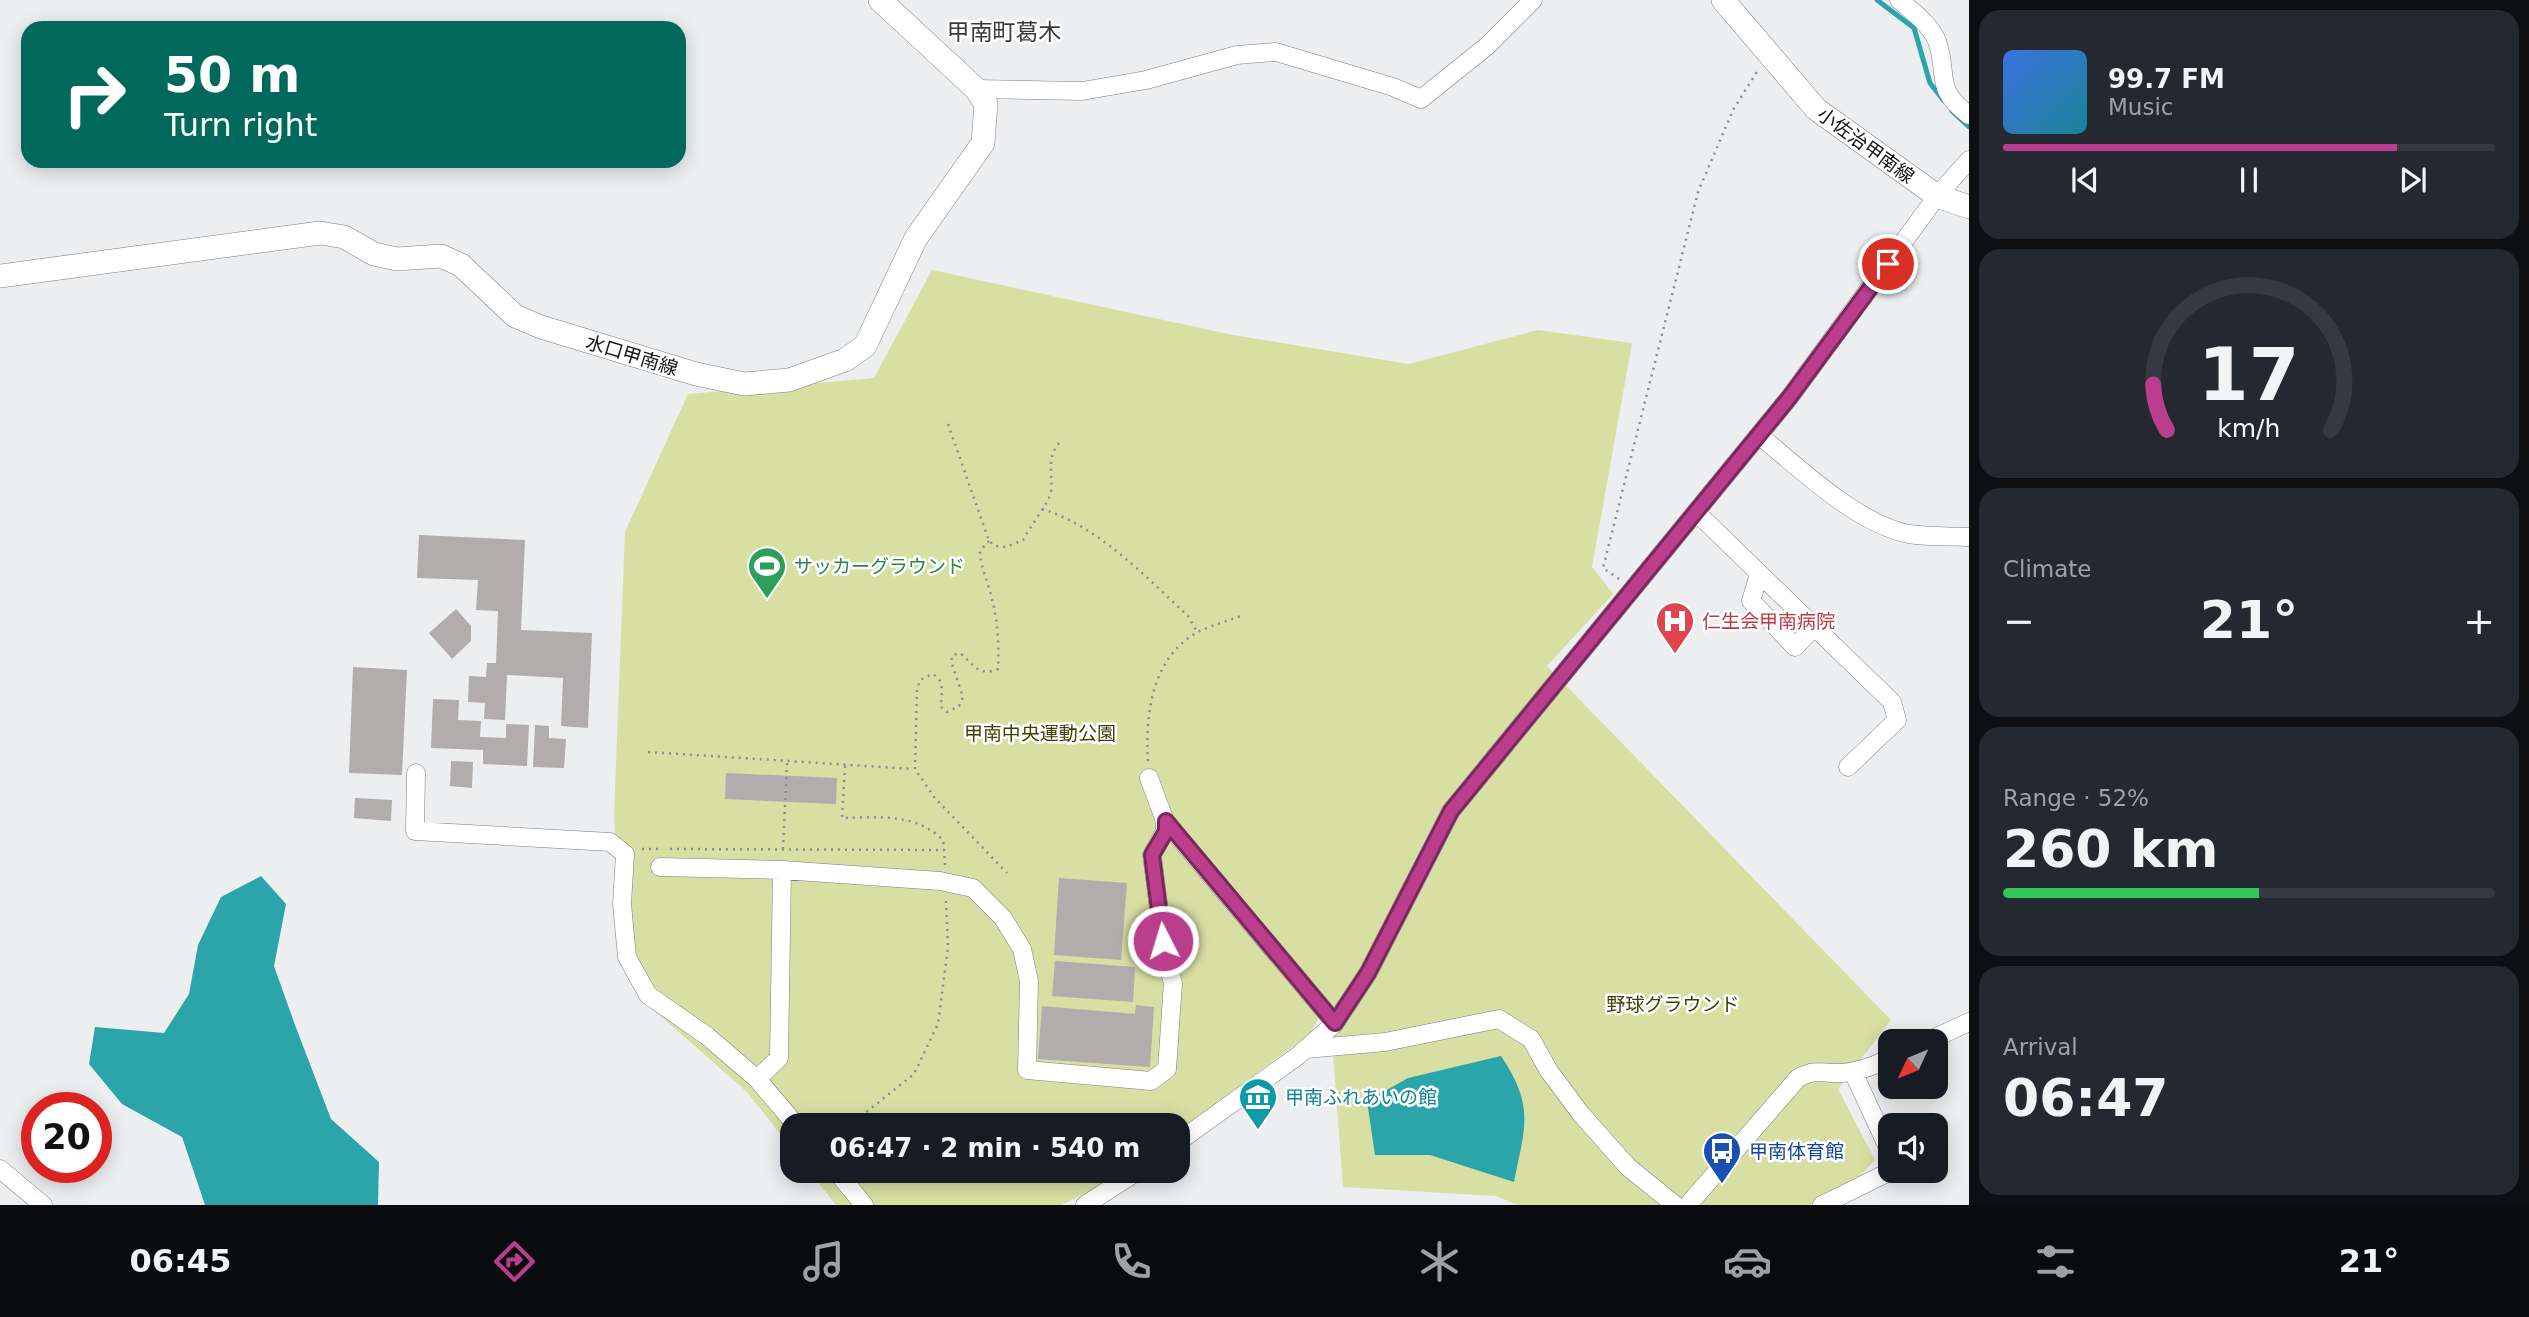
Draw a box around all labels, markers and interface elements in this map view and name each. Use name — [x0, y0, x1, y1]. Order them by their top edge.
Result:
district label: 甲南町葛木 — [947, 19, 1062, 45]
text: 50 m — [164, 47, 300, 104]
icon: right — [49, 49, 140, 140]
text: 99.7 FM — [2108, 64, 2225, 94]
text: Music — [2108, 94, 2173, 120]
street label: 小佐治甲南線 — [1813, 103, 1919, 187]
text: Turn right — [164, 106, 317, 144]
icon: previous — [2066, 161, 2104, 199]
icon: pause — [2230, 161, 2268, 199]
icon: next — [2394, 161, 2432, 199]
pin — [1858, 234, 1918, 294]
icon: arrive — [1869, 245, 1907, 283]
street label: 水口甲南線 — [583, 331, 681, 379]
text: 17 — [2198, 332, 2300, 417]
text: km/h — [2217, 413, 2281, 442]
sports icon: サッカーグラウンド — [746, 545, 788, 600]
place label: サッカーグラウンド — [794, 555, 965, 577]
text: Climate — [2003, 556, 2092, 582]
text: 21° — [2200, 590, 2298, 650]
text: − — [2003, 599, 2035, 643]
text: + — [2463, 599, 2495, 643]
hospital icon: 仁生会甲南病院 — [1654, 600, 1696, 655]
place label: 仁生会甲南病院 — [1702, 610, 1835, 632]
park label: 甲南中央運動公園 — [964, 722, 1116, 744]
text: Range · 52% — [2003, 785, 2149, 811]
text: 260 km — [2003, 819, 2218, 879]
position arrow — [1126, 904, 1200, 978]
park label: 野球グラウンド — [1606, 993, 1740, 1015]
north arrow — [1878, 1029, 1948, 1099]
map controls — [1878, 1029, 1948, 1183]
text: Arrival — [2003, 1034, 2078, 1060]
text: 06:47 — [2003, 1068, 2169, 1128]
museum icon: 甲南ふれあいの館 — [1237, 1076, 1279, 1131]
place label: 甲南ふれあいの館 — [1285, 1086, 1437, 1108]
speed limit sign: 20 — [21, 1092, 112, 1183]
button: sound — [1878, 1113, 1948, 1183]
bus stop icon: 甲南体育館 — [1701, 1130, 1743, 1185]
text: 06:47 · 2 min · 540 m — [830, 1133, 1140, 1163]
place label: 甲南体育館 — [1749, 1140, 1844, 1162]
icon: directions — [490, 1237, 539, 1286]
icon: music — [799, 1237, 848, 1286]
icon: phone — [1107, 1237, 1156, 1286]
icon: climate — [1415, 1237, 1464, 1286]
icon: car — [1723, 1237, 1772, 1286]
icon: filters — [2031, 1237, 2080, 1286]
text: 06:45 — [130, 1242, 231, 1280]
text: 21° — [2339, 1242, 2399, 1280]

